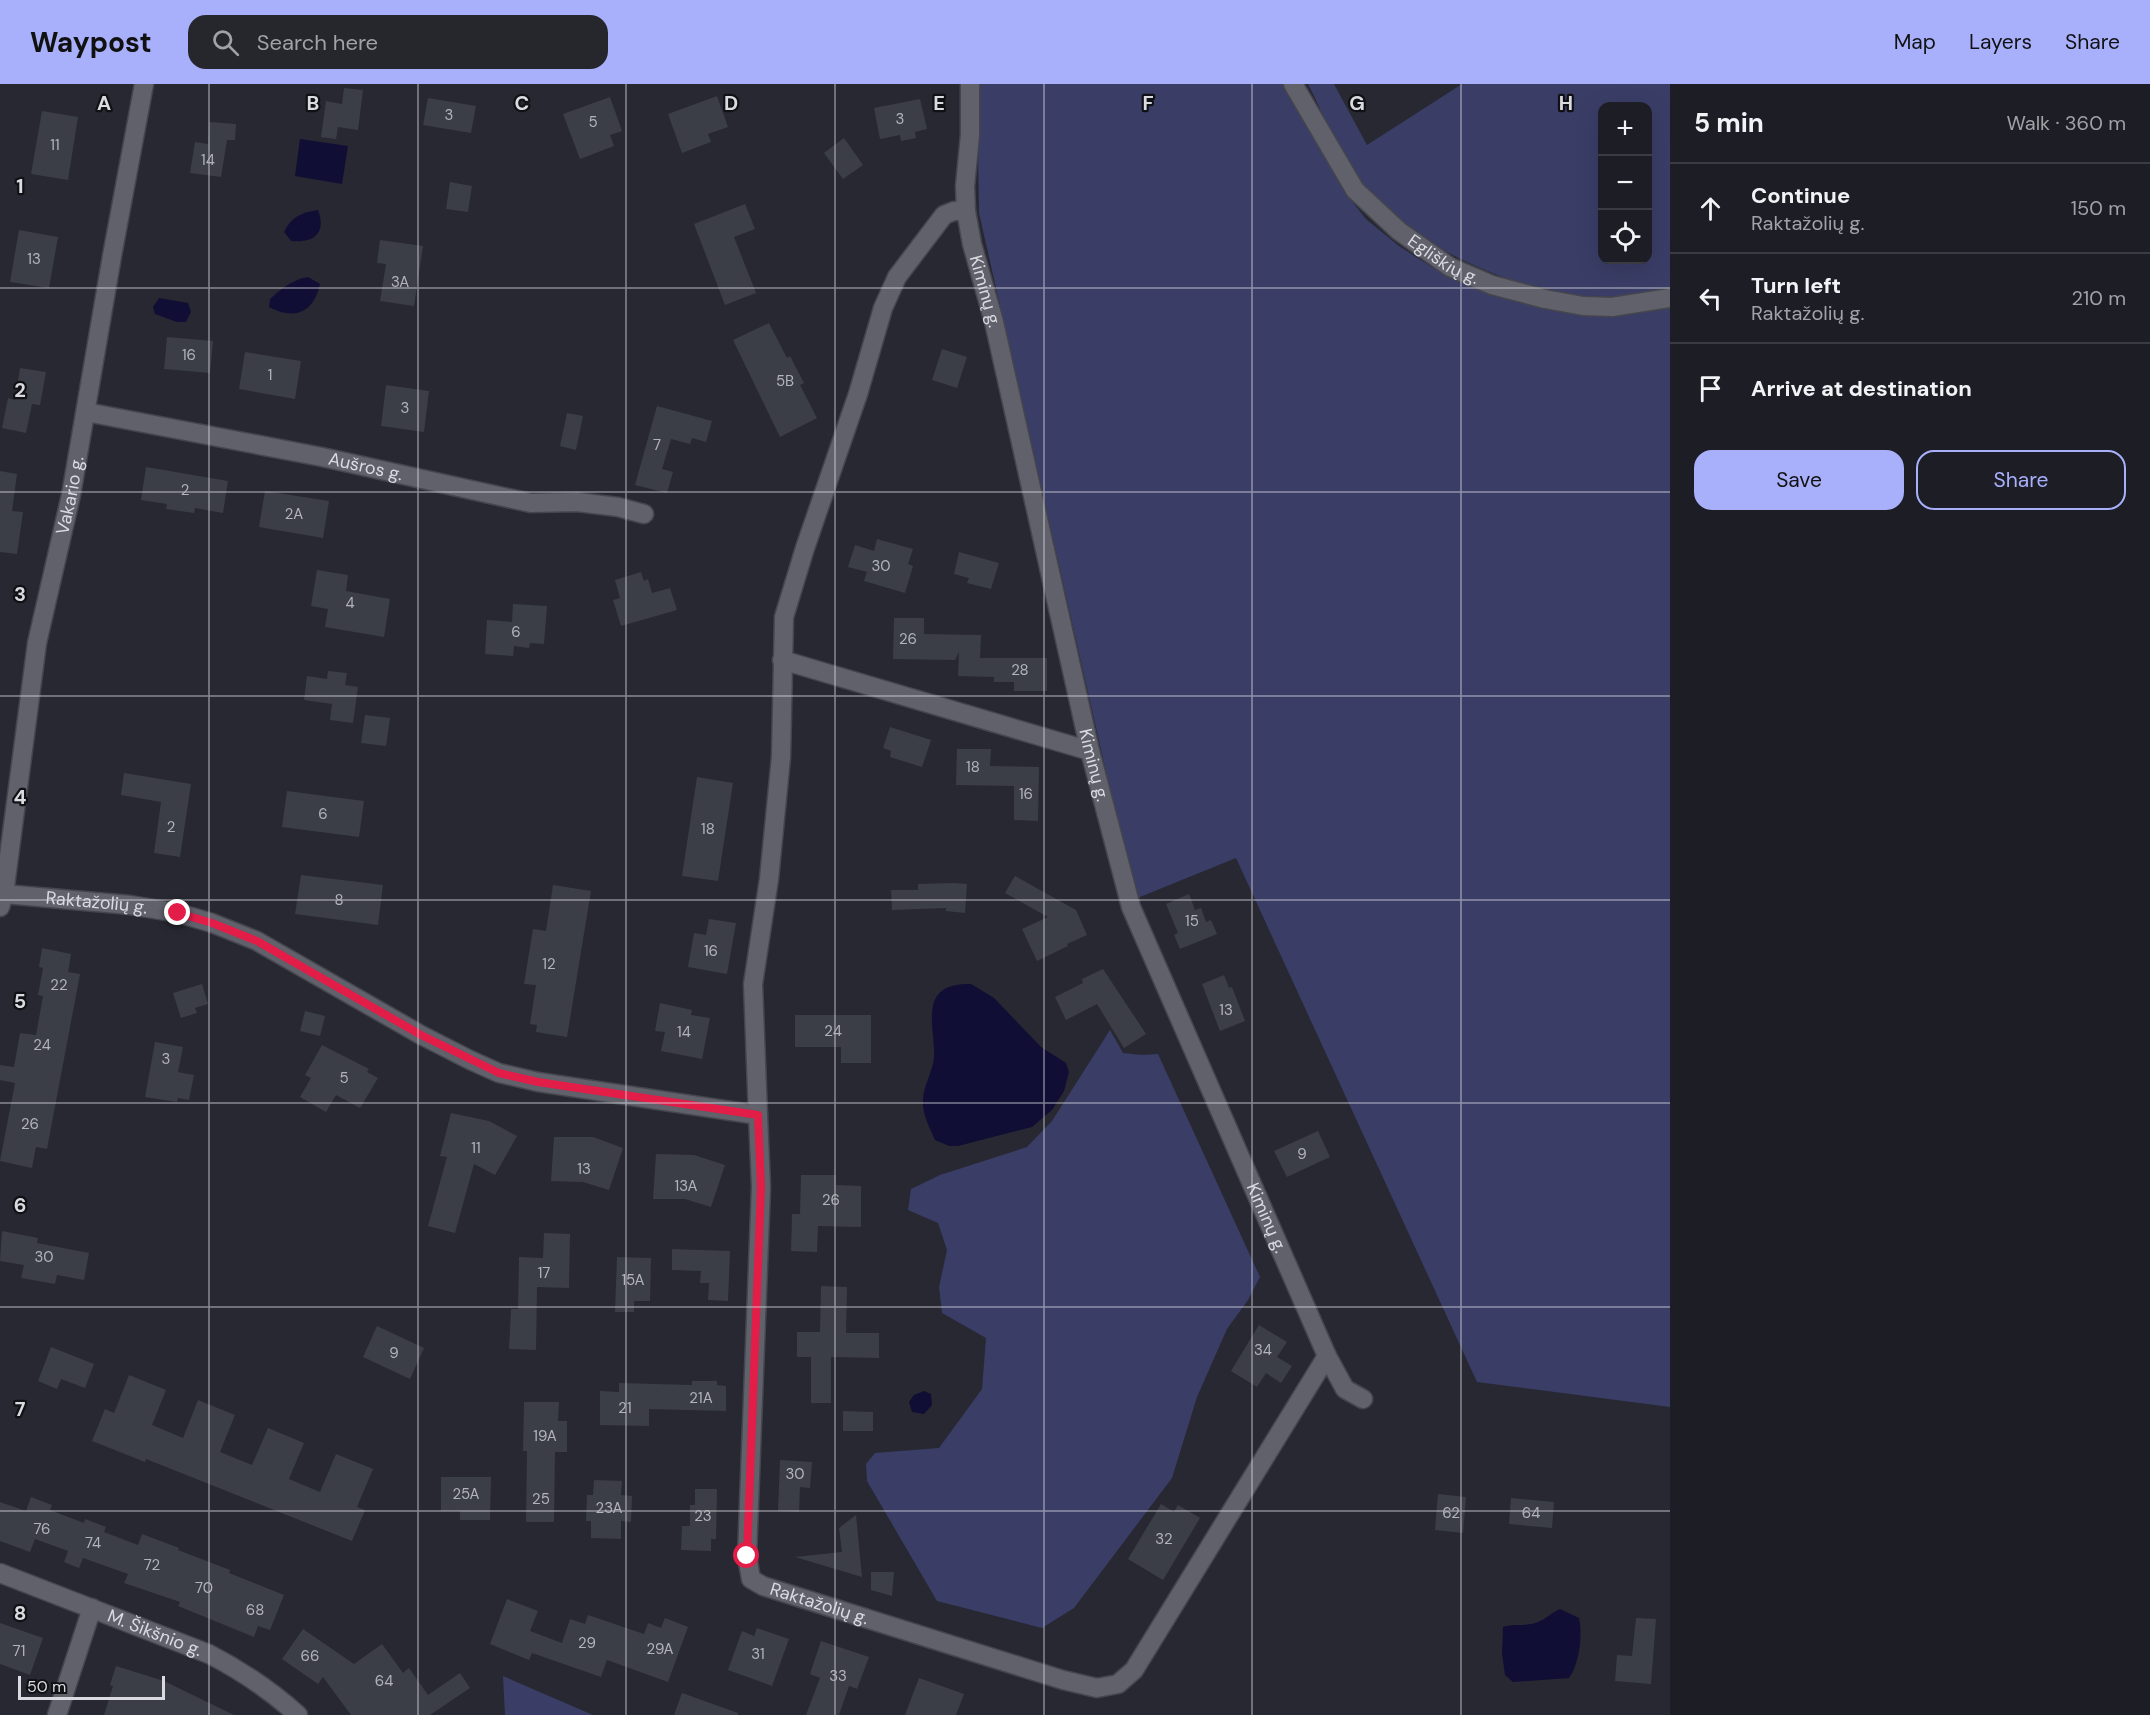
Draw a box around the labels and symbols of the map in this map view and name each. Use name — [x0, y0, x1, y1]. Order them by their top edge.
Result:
text: A — [97, 90, 111, 116]
text: B — [307, 90, 319, 116]
text: C — [515, 90, 529, 116]
text: D — [724, 90, 738, 116]
text: E — [933, 90, 945, 116]
text: F — [1142, 90, 1154, 116]
text: G — [1349, 90, 1365, 116]
text: H — [1559, 90, 1573, 116]
house number: 3 — [445, 105, 453, 125]
house number: 3 — [896, 109, 904, 129]
house number: 5 — [588, 112, 598, 132]
house number: 11 — [50, 135, 60, 155]
house number: 14 — [201, 150, 215, 170]
text: 1 — [16, 173, 24, 199]
street label: Egliškių g. — [1403, 229, 1483, 290]
house number: 13 — [27, 249, 41, 269]
street label: Kiminų g. — [964, 252, 1007, 330]
house number: 3A — [391, 272, 409, 292]
house number: 16 — [182, 345, 196, 365]
house number: 1 — [268, 365, 272, 385]
house number: 5B — [776, 371, 794, 391]
text: 2 — [14, 377, 26, 403]
house number: 3 — [401, 398, 409, 418]
house number: 7 — [653, 435, 661, 455]
street label: Aušros g. — [326, 447, 405, 486]
street label: Vakario g. — [50, 454, 89, 537]
house number: 2 — [181, 480, 189, 500]
house number: 2A — [285, 504, 303, 524]
house number: 30 — [871, 556, 891, 576]
text: 3 — [14, 581, 26, 607]
house number: 4 — [345, 593, 355, 613]
house number: 6 — [511, 622, 521, 642]
house number: 26 — [899, 629, 917, 649]
house number: 28 — [1011, 660, 1029, 680]
street label: Kiminų g. — [1073, 726, 1115, 804]
house number: 18 — [966, 757, 980, 777]
text: 4 — [14, 784, 27, 810]
house number: 16 — [1019, 784, 1033, 804]
house number: 6 — [318, 804, 328, 824]
house number: 2 — [167, 817, 175, 837]
house number: 18 — [701, 819, 715, 839]
street label: Raktažolių g. — [45, 886, 149, 920]
house number: 8 — [334, 890, 344, 910]
route end — [164, 899, 190, 925]
house number: 15 — [1185, 911, 1199, 931]
house number: 16 — [704, 941, 718, 961]
house number: 12 — [542, 954, 556, 974]
house number: 22 — [50, 975, 68, 995]
text: 5 — [14, 988, 26, 1014]
house number: 13 — [1219, 1000, 1233, 1020]
house number: 24 — [824, 1021, 842, 1041]
house number: 14 — [677, 1022, 691, 1042]
house number: 24 — [33, 1035, 51, 1055]
house number: 3 — [162, 1049, 170, 1069]
house number: 5 — [339, 1068, 349, 1088]
house number: 26 — [21, 1114, 39, 1134]
house number: 11 — [471, 1138, 481, 1158]
house number: 9 — [1297, 1144, 1307, 1164]
house number: 13 — [577, 1159, 591, 1179]
house number: 13A — [675, 1176, 697, 1196]
street label: Kiminų g. — [1241, 1179, 1293, 1257]
house number: 26 — [822, 1190, 840, 1210]
text: 6 — [14, 1192, 26, 1218]
house number: 30 — [34, 1247, 54, 1267]
house number: 17 — [538, 1263, 550, 1283]
house number: 15A — [621, 1270, 645, 1290]
house number: 34 — [1254, 1340, 1272, 1360]
house number: 9 — [389, 1343, 399, 1363]
house number: 21A — [689, 1388, 713, 1408]
text: 7 — [15, 1396, 26, 1422]
house number: 21 — [618, 1398, 632, 1418]
house number: 19A — [533, 1426, 557, 1446]
house number: 30 — [785, 1464, 805, 1484]
house number: 25A — [452, 1484, 480, 1504]
house number: 25 — [532, 1489, 550, 1509]
house number: 23A — [596, 1498, 622, 1518]
house number: 62 — [1442, 1503, 1460, 1523]
house number: 64 — [1522, 1503, 1540, 1523]
house number: 23 — [694, 1506, 712, 1526]
house number: 76 — [33, 1519, 51, 1539]
house number: 32 — [1155, 1529, 1173, 1549]
house number: 74 — [85, 1533, 101, 1553]
route start — [733, 1542, 759, 1568]
house number: 72 — [144, 1555, 160, 1575]
street label: Raktažolių g. — [767, 1577, 872, 1630]
house number: 70 — [195, 1578, 213, 1598]
text: 8 — [14, 1600, 26, 1626]
house number: 68 — [246, 1600, 264, 1620]
street label: M. Šikšnio g. — [104, 1604, 206, 1662]
house number: 29 — [578, 1633, 596, 1653]
house number: 29A — [646, 1639, 674, 1659]
house number: 71 — [13, 1641, 25, 1661]
house number: 31 — [751, 1644, 765, 1664]
house number: 66 — [301, 1646, 319, 1666]
house number: 33 — [829, 1666, 847, 1686]
house number: 64 — [375, 1671, 393, 1691]
scale bar — [18, 1673, 165, 1700]

